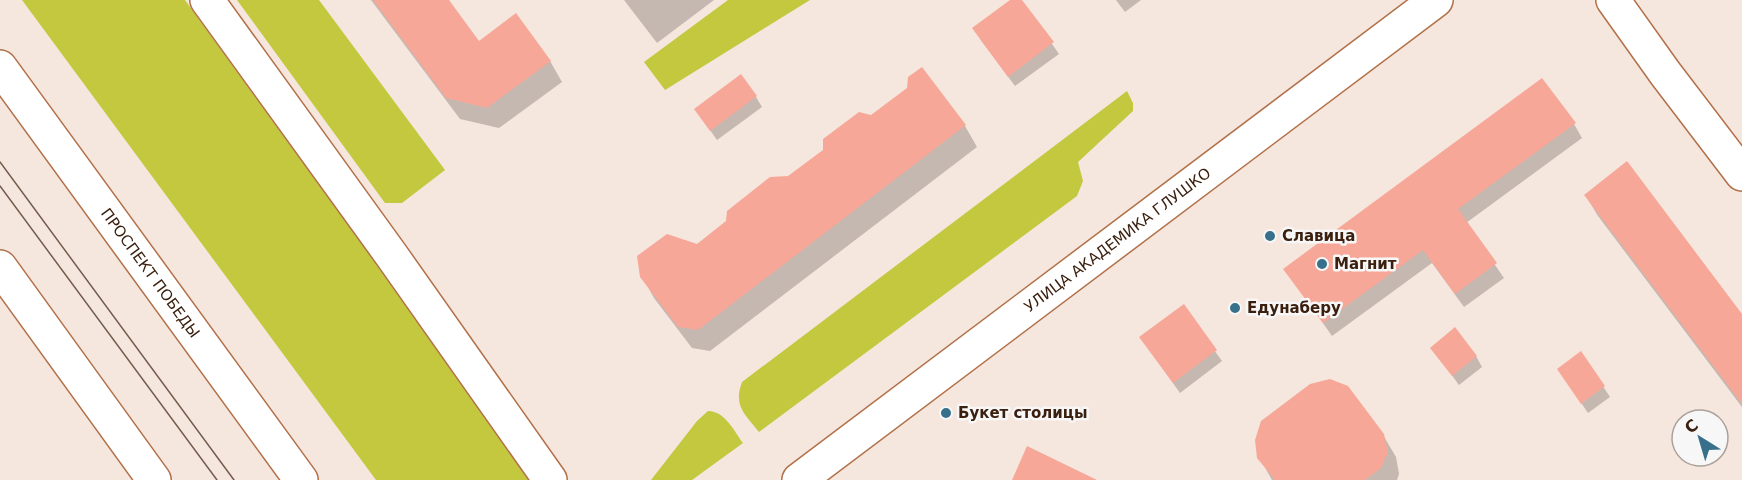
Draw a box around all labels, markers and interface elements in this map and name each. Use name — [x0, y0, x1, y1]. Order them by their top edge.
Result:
street label: УЛИЦА АКАДЕМИКА ГЛУШКО — [1021, 164, 1214, 316]
street label: ПРОСПЕКТ ПОБЕДЫ — [97, 205, 203, 341]
place label: Славица — [1282, 227, 1355, 245]
marker: Славица — [1263, 229, 1277, 243]
place label: Магнит — [1334, 255, 1397, 273]
marker: Магнит — [1315, 257, 1329, 271]
place label: Едунаберу — [1247, 299, 1341, 317]
marker: Едунаберу — [1228, 301, 1242, 315]
place label: Букет столицы — [958, 404, 1088, 422]
marker: Букет столицы — [939, 406, 953, 420]
north arrow — [1670, 408, 1730, 468]
text: С — [1681, 415, 1702, 438]

